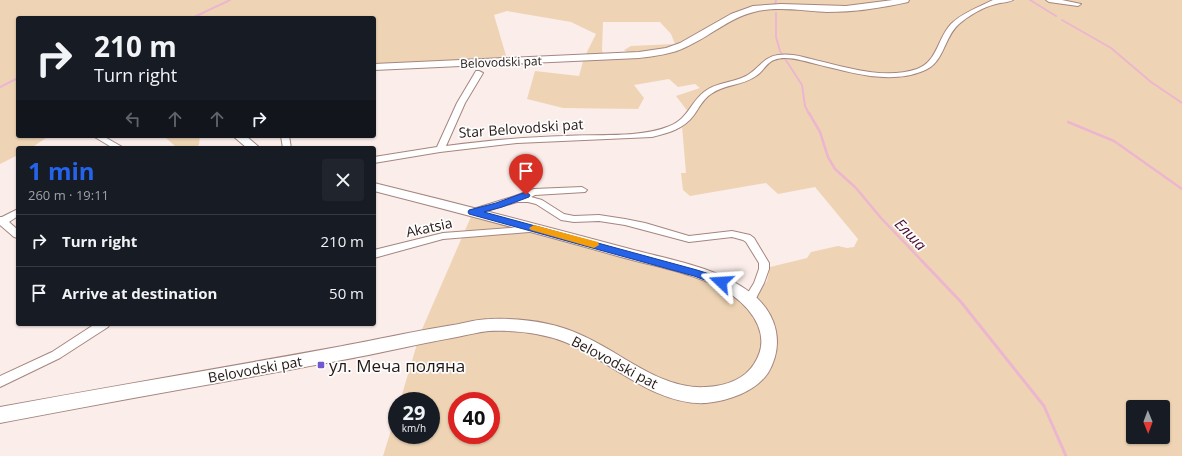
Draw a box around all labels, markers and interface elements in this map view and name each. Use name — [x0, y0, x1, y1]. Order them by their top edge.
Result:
text: 210 m — [94, 27, 177, 65]
icon: right — [28, 32, 80, 84]
street label: Belovodski pat — [460, 52, 542, 72]
text: Turn right — [94, 63, 177, 87]
icon: left — [122, 108, 144, 130]
icon: ahead — [164, 108, 186, 130]
icon: ahead — [206, 108, 228, 130]
icon: right — [248, 108, 270, 130]
street label: Star Belovodski pat — [458, 114, 584, 142]
text: 1 min — [28, 154, 95, 187]
pin — [509, 154, 543, 195]
button: close — [322, 159, 364, 201]
icon: arrive — [515, 160, 537, 182]
text: 260 m · 19:11 — [28, 186, 109, 204]
street label: Akatsia — [404, 213, 454, 241]
water label: Елша — [891, 214, 932, 255]
icon: right — [28, 230, 50, 252]
text: Turn right — [62, 231, 137, 251]
text: 210 m — [320, 231, 364, 251]
position arrow — [700, 261, 742, 303]
icon: arrive — [28, 282, 50, 304]
text: Arrive at destination — [62, 283, 217, 303]
text: 50 m — [329, 283, 364, 303]
street label: Belovodski pat — [568, 331, 662, 393]
street label: Belovodski pat — [206, 351, 304, 387]
place label: ул. Меча поляна — [329, 354, 465, 377]
marker: ул. Меча поляна — [316, 360, 326, 370]
speed limit sign: 40 — [448, 392, 500, 444]
text: 29 — [403, 399, 425, 426]
north arrow — [1126, 400, 1170, 444]
map controls — [1126, 400, 1170, 444]
text: km/h — [402, 421, 426, 435]

